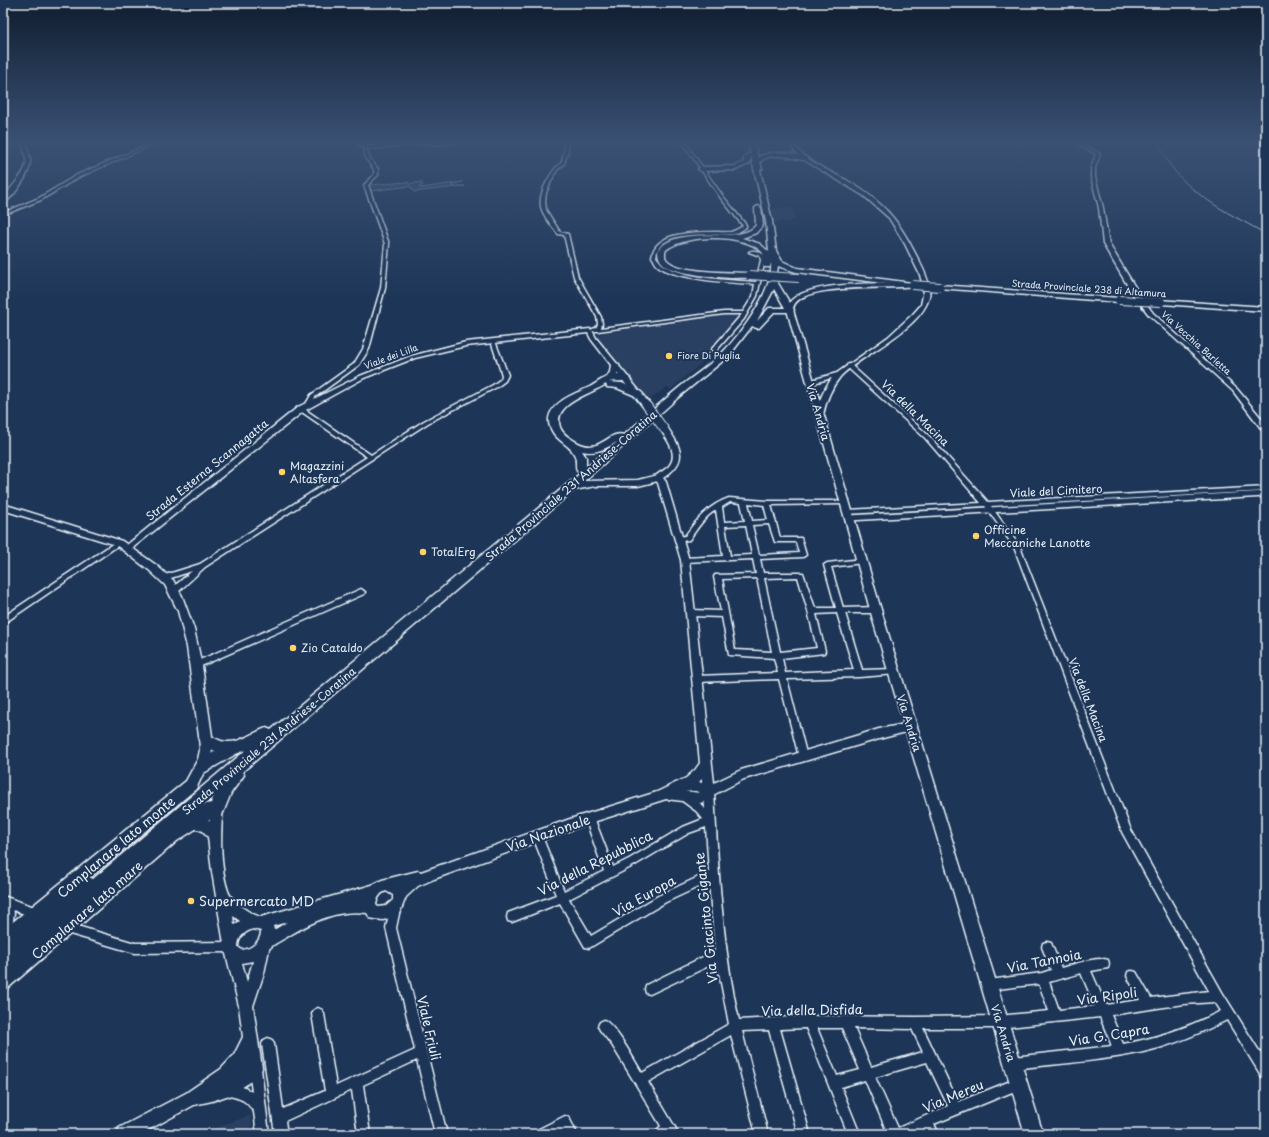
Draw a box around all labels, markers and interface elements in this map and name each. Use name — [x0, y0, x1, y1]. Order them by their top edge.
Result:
street label: Strada Provinciale 238 di Altamura — [1011, 276, 1167, 300]
street label: Via Vecchia Barletta — [1159, 307, 1235, 378]
street label: Viale dei Lilla — [362, 340, 420, 372]
place label: Fiore Di Puglia — [677, 348, 741, 362]
marker: Fiore Di Puglia — [664, 351, 674, 361]
street label: Via della Macina — [877, 376, 953, 450]
street label: Via Andria — [802, 381, 835, 443]
street label: Strada Provinciale 231 Andriese-Coratina — [481, 406, 660, 565]
street label: Strada Esterna Scannagatta — [142, 415, 272, 524]
place label: Magazzini Altasfera — [290, 457, 344, 487]
marker: Magazzini Altasfera — [277, 467, 287, 477]
street label: Viale del Cimitero — [1009, 480, 1103, 501]
place label: Officine Meccaniche Lanotte — [984, 521, 1090, 551]
marker: Officine Meccaniche Lanotte — [971, 531, 981, 541]
place label: TotalErg — [431, 543, 476, 560]
marker: TotalErg — [418, 547, 428, 557]
place label: Zio Cataldo — [301, 639, 363, 656]
marker: Zio Cataldo — [288, 643, 298, 653]
street label: Via della Macina — [1065, 655, 1112, 745]
street label: Strada Provinciale 231 Andriese-Coratina — [178, 663, 359, 819]
street label: Via Andria — [893, 692, 927, 754]
street label: Complanare lato monte — [53, 792, 179, 902]
street label: Via Nazionale — [503, 809, 593, 856]
street label: Via della Repubblica — [534, 825, 656, 900]
street label: Via Giacinto Gigante — [689, 851, 722, 985]
street label: Complanare lato mare — [27, 856, 146, 963]
street label: Via Europa — [609, 870, 679, 921]
place label: Supermercato MD — [199, 891, 314, 910]
marker: Supermercato MD — [186, 896, 196, 906]
street label: Via Tannoia — [1005, 944, 1083, 977]
street label: Via Ripoli — [1076, 982, 1138, 1009]
street label: Viale Friuli — [413, 994, 446, 1062]
street label: Via della Disfida — [761, 999, 864, 1020]
street label: Via Andria — [987, 1002, 1021, 1064]
street label: Via G. Capra — [1067, 1019, 1151, 1050]
street label: Via Mereu — [919, 1074, 986, 1117]

